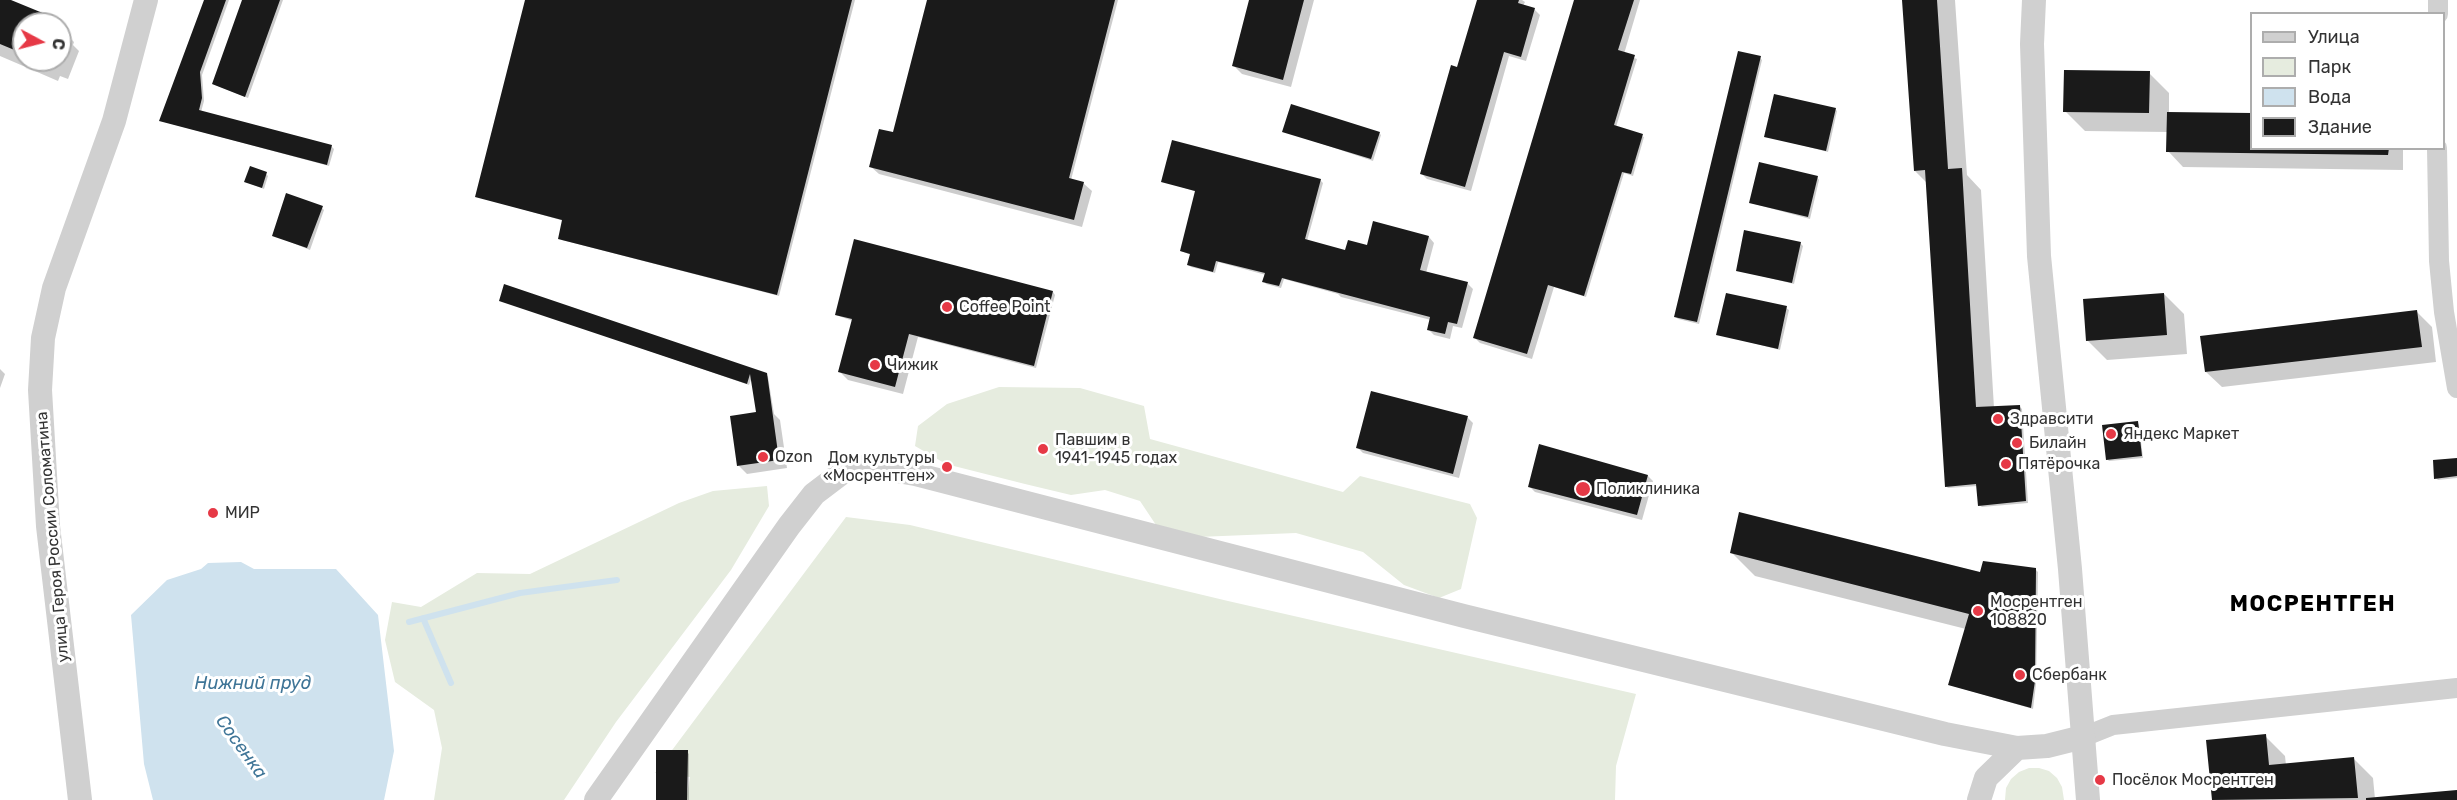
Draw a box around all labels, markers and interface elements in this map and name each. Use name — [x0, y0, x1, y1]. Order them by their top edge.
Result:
north arrow — [12, 12, 72, 72]
legend — [2250, 12, 2445, 150]
text: Улица — [2308, 26, 2360, 48]
text: С — [48, 37, 68, 51]
text: Парк — [2308, 56, 2351, 78]
text: Вода — [2308, 86, 2351, 108]
text: Здание — [2308, 116, 2372, 138]
place label: Coffee Point — [959, 297, 1051, 317]
marker: Coffee Point — [940, 300, 954, 314]
place label: Чижик — [887, 355, 938, 375]
marker: Чижик — [868, 358, 882, 372]
place label: Здравсити — [2010, 409, 2093, 429]
street label: улица Героя России Соломатина — [32, 411, 74, 663]
marker: Здравсити — [1991, 412, 2005, 426]
place label: Яндекс Маркет — [2123, 424, 2239, 444]
marker: Яндекс Маркет — [2104, 427, 2118, 441]
place label: Павшим в 1941-1945 годах — [1055, 430, 1177, 468]
place label: Билайн — [2029, 433, 2087, 453]
marker: Билайн — [2010, 436, 2024, 450]
marker: Павшим в 1941-1945 годах — [1036, 442, 1050, 456]
place label: Ozon — [775, 447, 813, 467]
place label: Дом культуры «Мосрентген» — [823, 448, 935, 486]
marker: Ozon — [756, 450, 770, 464]
place label: Пятёрочка — [2018, 454, 2100, 474]
marker: Пятёрочка — [1999, 457, 2013, 471]
marker: Дом культуры «Мосрентген» — [940, 460, 954, 474]
place label: Поликлиника — [1596, 479, 1700, 499]
marker: Поликлиника — [1574, 480, 1592, 498]
place label: МИР — [225, 503, 260, 523]
marker: МИР — [206, 506, 220, 520]
place label: Мосрентген 108820 — [1990, 592, 2083, 630]
district label: МОСРЕНТГЕН — [2230, 592, 2396, 618]
marker: Мосрентген 108820 — [1971, 604, 1985, 618]
place label: Сбербанк — [2032, 665, 2107, 685]
marker: Сбербанк — [2013, 668, 2027, 682]
water label: Нижний пруд — [195, 673, 311, 695]
water label: Сосенка — [211, 711, 271, 783]
place label: Посёлок Мосрентген — [2112, 770, 2274, 790]
marker: Посёлок Мосрентген — [2093, 773, 2107, 787]

